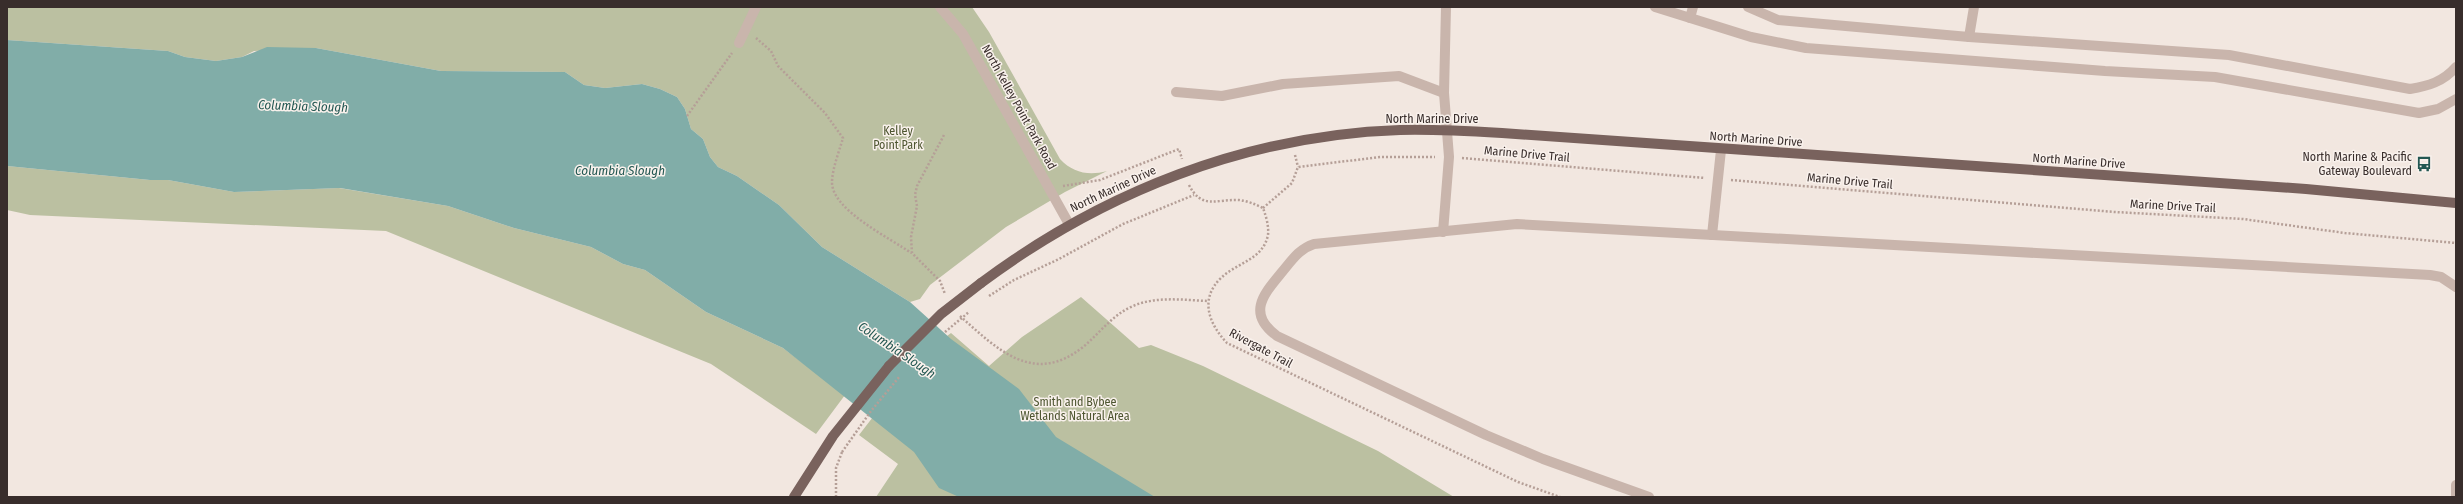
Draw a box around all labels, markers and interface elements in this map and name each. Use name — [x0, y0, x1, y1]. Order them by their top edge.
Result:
street label: North Kelley Point Park Road — [979, 42, 1059, 172]
water label: Columbia Slough — [258, 97, 348, 115]
street label: North Marine Drive — [1386, 112, 1479, 126]
park label: Kelley Point Park — [873, 124, 923, 152]
street label: North Marine Drive — [1709, 129, 1803, 149]
street label: Marine Drive Trail — [1484, 143, 1570, 165]
place label: North Marine & Pacific Gateway Boulevard — [2303, 150, 2412, 178]
street label: North Marine Drive — [2032, 151, 2126, 171]
bus stop icon: North Marine & Pacific Gateway Boulevard — [2415, 155, 2433, 173]
water label: Columbia Slough — [575, 163, 665, 178]
street label: North Marine Drive — [1068, 163, 1158, 215]
street label: Marine Drive Trail — [1807, 170, 1893, 192]
street label: Marine Drive Trail — [2130, 197, 2216, 215]
water label: Columbia Slough — [856, 319, 938, 381]
street label: Rivergate Trail — [1227, 325, 1295, 371]
park label: Smith and Bybee Wetlands Natural Area — [1020, 395, 1130, 423]

